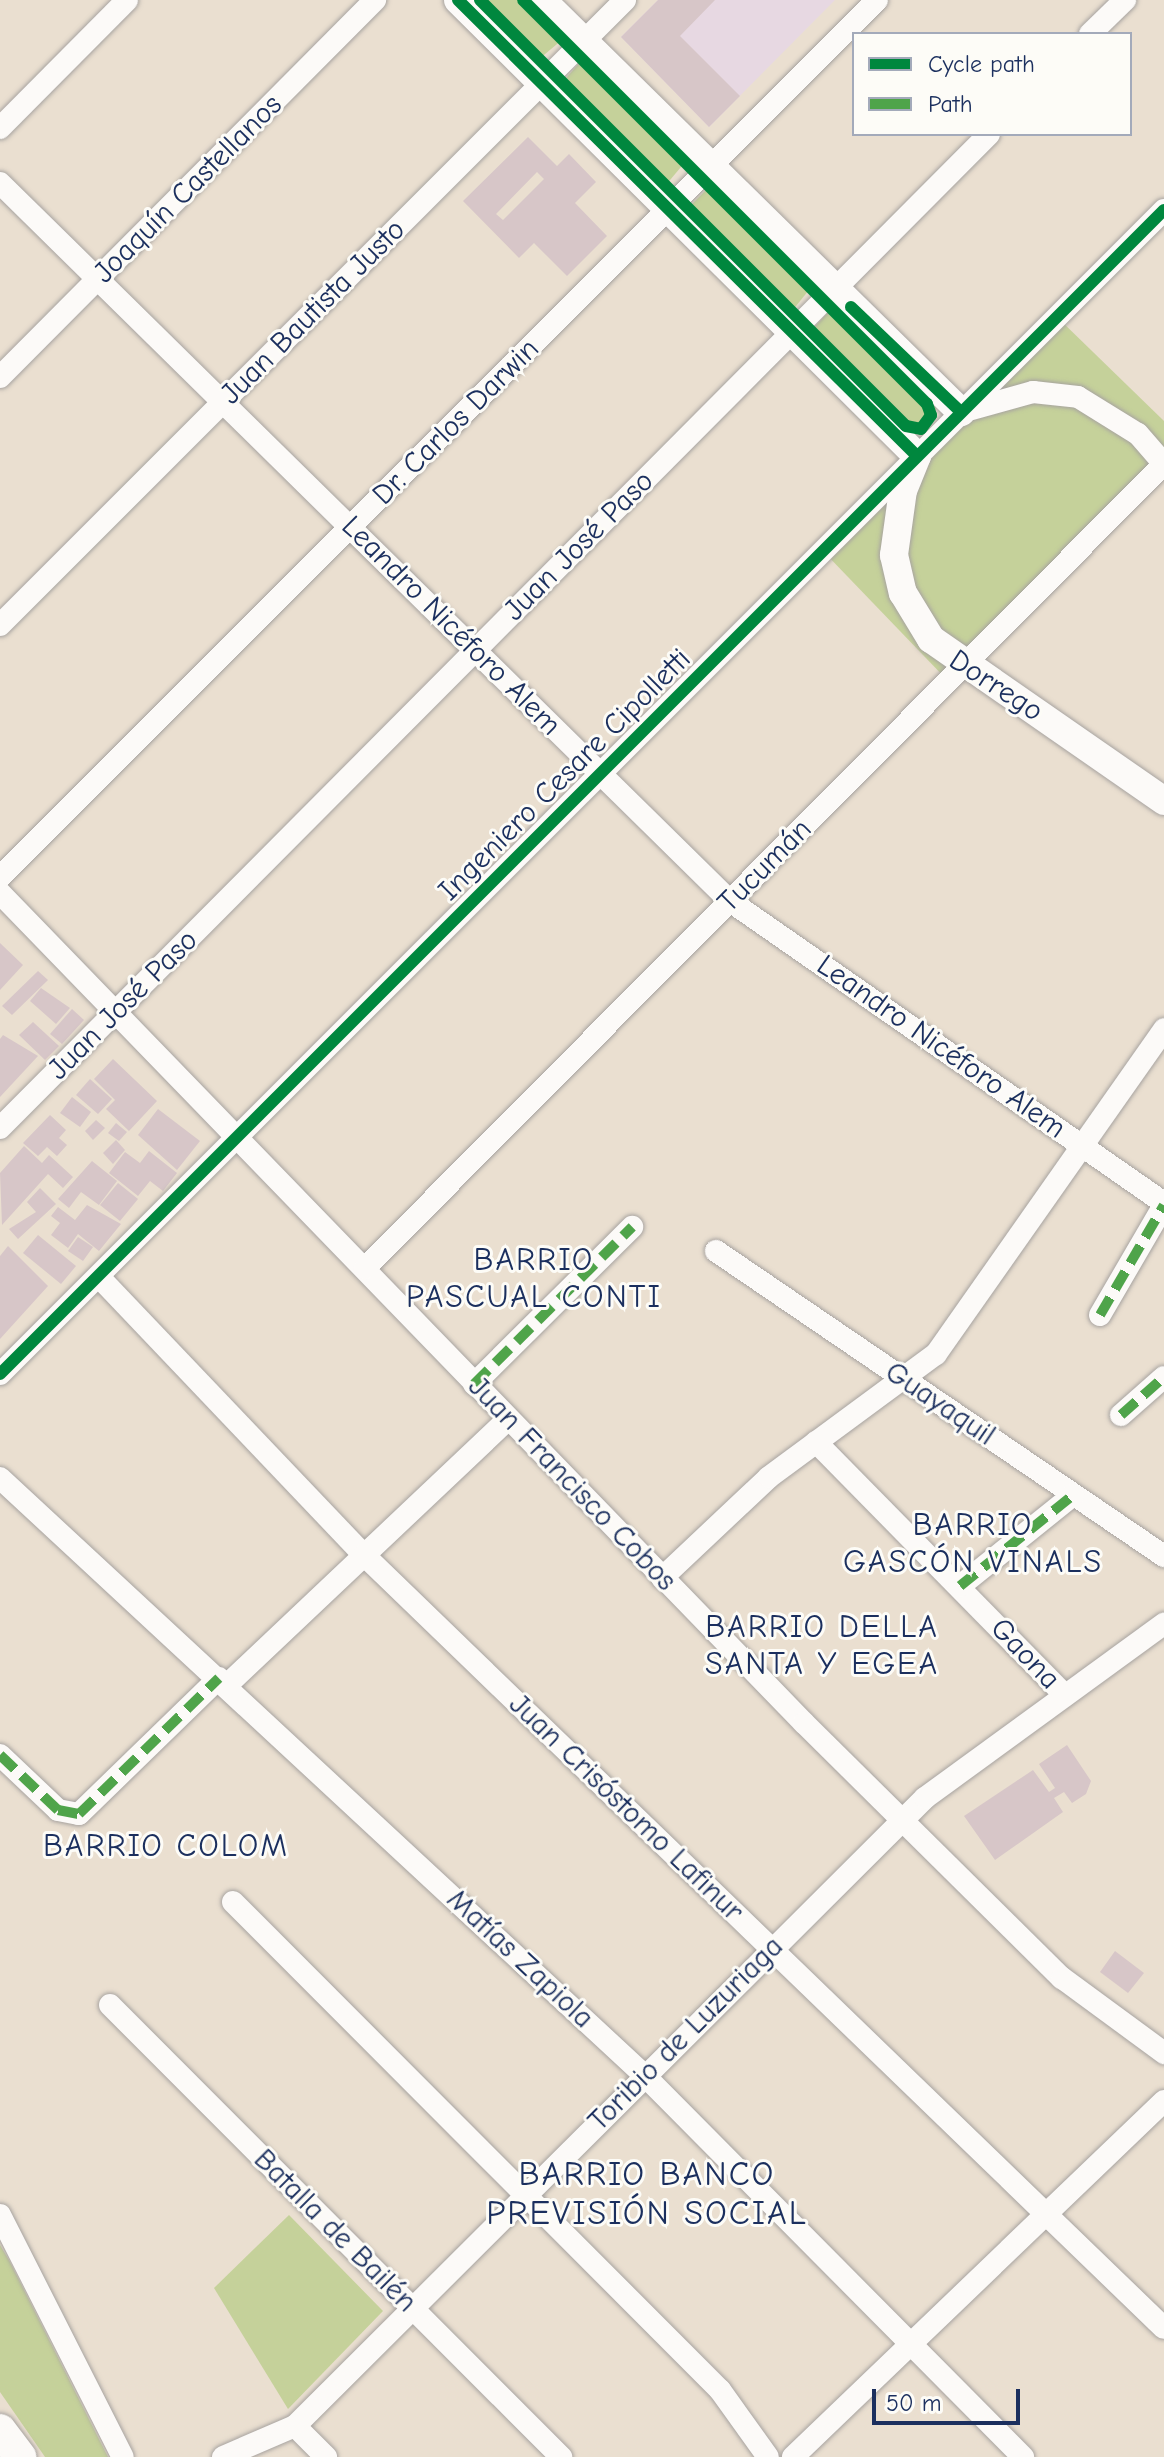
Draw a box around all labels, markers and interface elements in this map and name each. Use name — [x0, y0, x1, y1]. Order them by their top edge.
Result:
legend — [852, 32, 1132, 136]
text: Cycle path — [928, 50, 1035, 78]
street label: Joaquín Castellanos — [86, 87, 290, 291]
text: Path — [928, 90, 973, 118]
street label: Juan Bautista Justo — [213, 212, 413, 412]
street label: Dr. Carlos Darwin — [365, 331, 547, 513]
street label: Juan José Paso — [497, 464, 661, 628]
street label: Leandro Nicéforo Alem — [334, 509, 568, 743]
street label: Ingeniero Cesare Cipolletti — [431, 641, 699, 909]
street label: Dorrego — [942, 642, 1050, 730]
street label: Tucumán — [711, 812, 819, 920]
street label: Juan José Paso — [41, 923, 205, 1087]
street label: Leandro Nicéforo Alem — [810, 947, 1072, 1147]
district label: BARRIO PASCUAL CONTI — [406, 1242, 662, 1317]
street label: Guayaquil — [878, 1354, 1002, 1454]
street label: Juan Francisco Cobos — [460, 1369, 684, 1599]
district label: BARRIO GASCÓN VINALS — [843, 1507, 1103, 1582]
district label: BARRIO DELLA SANTA Y EGEA — [705, 1609, 939, 1684]
street label: Gaona — [983, 1611, 1067, 1697]
street label: Juan Crisóstomo Lafinur — [501, 1687, 751, 1929]
district label: BARRIO COLOM — [43, 1827, 289, 1865]
street label: Matías Zapiola — [439, 1882, 601, 2036]
street label: Toribio de Luzuriaga — [581, 1929, 791, 2139]
street label: Batalla de Bailén — [246, 2142, 424, 2320]
district label: BARRIO BANCO PREVISIÓN SOCIAL — [486, 2154, 808, 2234]
scale bar — [876, 2373, 1024, 2423]
text: 50 m — [886, 2389, 942, 2417]

